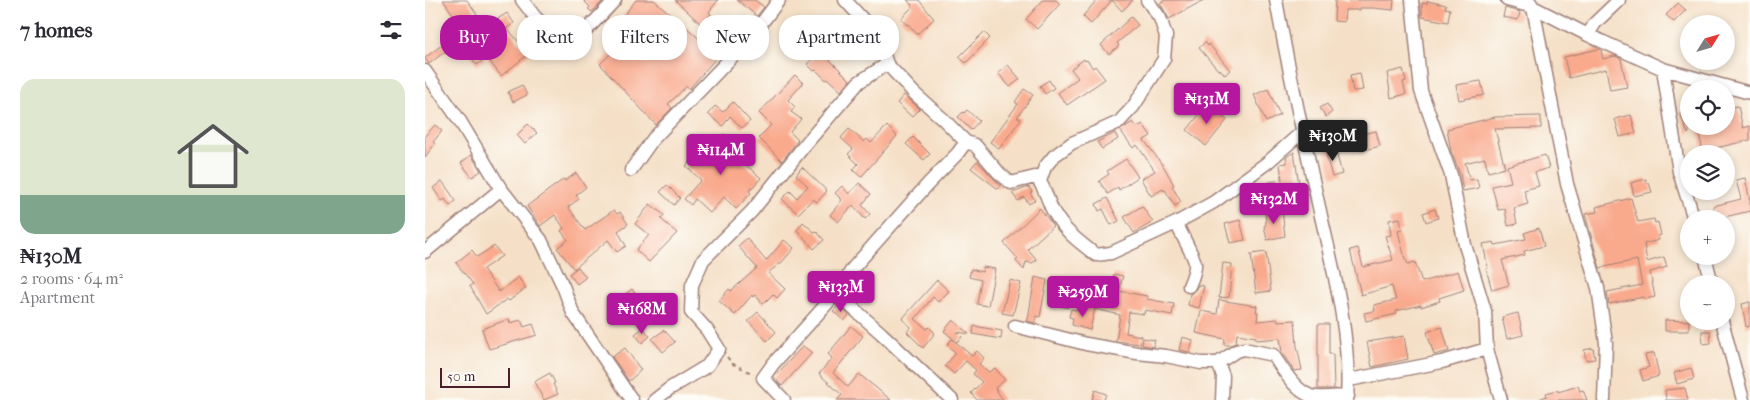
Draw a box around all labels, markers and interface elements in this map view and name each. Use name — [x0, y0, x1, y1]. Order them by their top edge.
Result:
chip: Buy — [440, 15, 507, 60]
chip: Rent — [517, 15, 592, 60]
chip: Filters — [602, 15, 687, 60]
chip: New — [697, 15, 769, 60]
chip: Apartment — [779, 15, 899, 60]
north arrow — [1680, 15, 1735, 70]
map controls — [1680, 15, 1735, 330]
icon: filters — [377, 16, 405, 44]
text: 7 homes — [20, 18, 92, 42]
button: locate — [1680, 80, 1735, 135]
pin: ₦131M — [1172, 82, 1242, 125]
text: ₦131M — [1185, 89, 1229, 108]
icon: home — [168, 111, 258, 201]
pin: ₦130M — [1298, 120, 1368, 162]
text: ₦130M — [1309, 126, 1357, 145]
pin: ₦114M — [686, 134, 756, 176]
text: ₦114M — [697, 140, 745, 159]
button: layers — [1680, 145, 1735, 200]
pin: ₦132M — [1239, 182, 1309, 225]
text: ₦132M — [1251, 189, 1297, 208]
button: + — [1680, 210, 1735, 265]
text: ₦130M — [20, 244, 82, 268]
text: 2 rooms · 64 m² — [20, 269, 123, 288]
pin: ₦133M — [806, 270, 876, 313]
button: − — [1680, 275, 1735, 330]
pin: ₦259M — [1048, 276, 1118, 318]
text: ₦133M — [818, 277, 864, 296]
text: ₦259M — [1058, 282, 1108, 301]
text: Apartment — [20, 288, 95, 307]
pin: ₦168M — [607, 292, 677, 335]
text: ₦168M — [618, 299, 666, 318]
scale bar — [440, 365, 510, 388]
text: 50 m — [447, 368, 475, 385]

